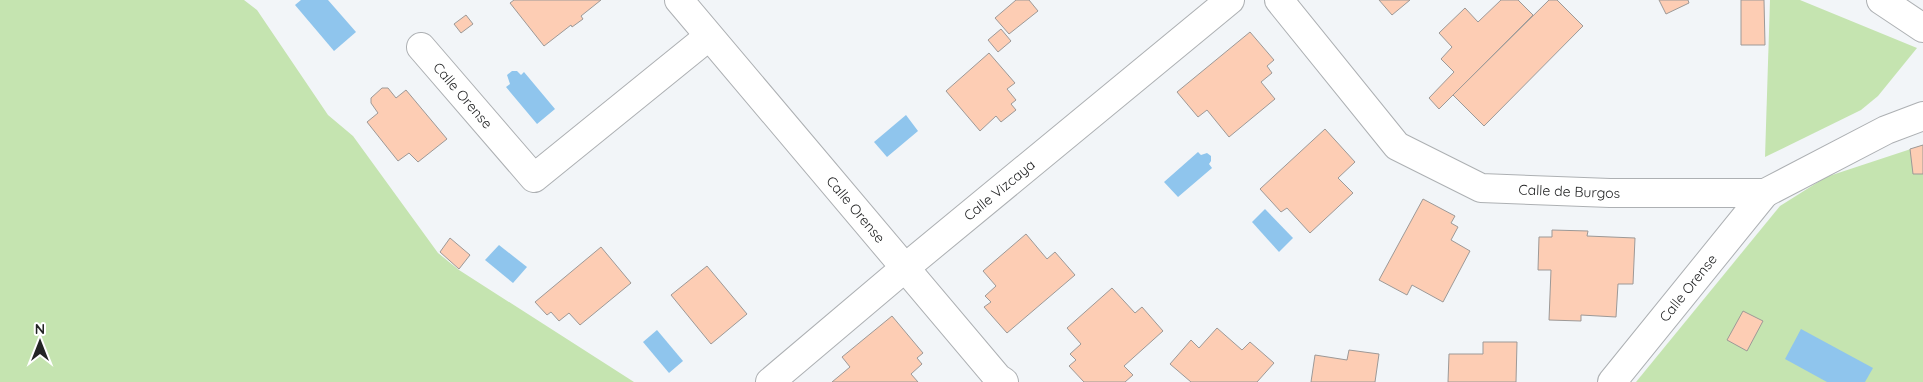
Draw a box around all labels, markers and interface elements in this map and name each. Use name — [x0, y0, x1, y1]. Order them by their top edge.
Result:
street label: Calle Orense — [429, 59, 496, 132]
street label: Calle Vizcaya — [960, 156, 1039, 225]
street label: Calle Orense — [822, 172, 889, 247]
street label: Calle de Burgos — [1518, 180, 1620, 202]
street label: Calle Orense — [1655, 250, 1721, 326]
north arrow — [15, 317, 65, 367]
text: N — [35, 320, 45, 338]

